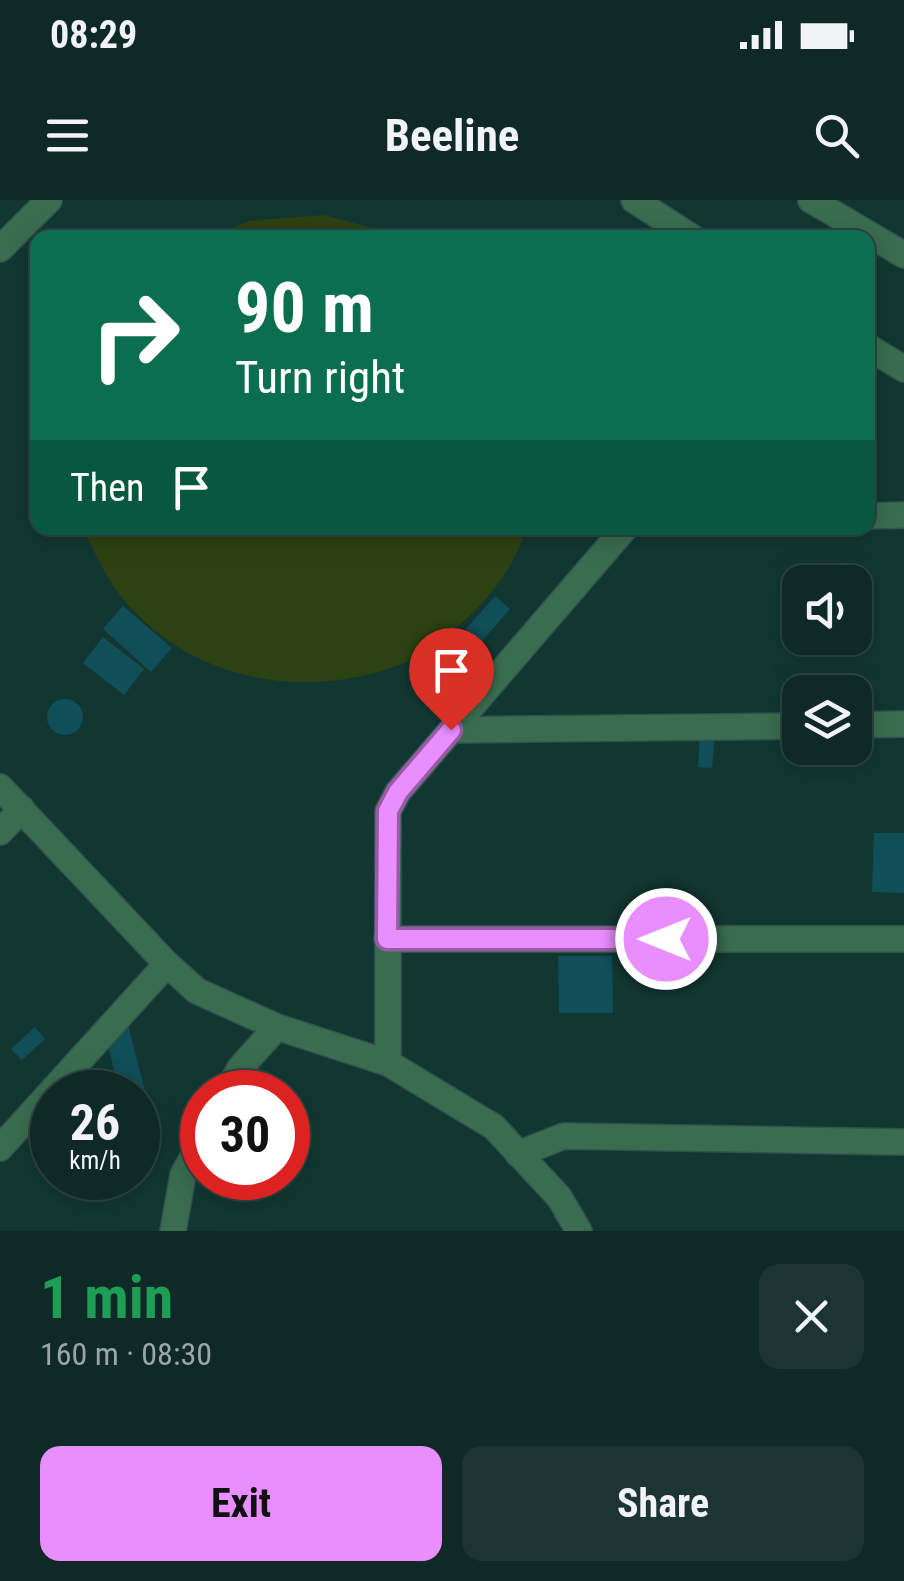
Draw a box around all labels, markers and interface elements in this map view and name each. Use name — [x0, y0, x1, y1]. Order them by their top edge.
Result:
text: 08:29 — [50, 13, 137, 57]
icon: menu — [40, 108, 95, 163]
icon: search — [809, 108, 864, 163]
text: Beeline — [385, 109, 519, 162]
text: 90 m — [235, 267, 374, 349]
icon: right — [70, 270, 200, 400]
text: Turn right — [235, 351, 405, 404]
icon: arrive — [164, 460, 219, 515]
text: Then — [70, 466, 144, 510]
map controls — [782, 565, 872, 765]
button: sound — [782, 565, 872, 655]
pin — [409, 628, 494, 731]
icon: arrive — [424, 643, 479, 698]
button: layers — [782, 675, 872, 765]
position arrow — [614, 887, 718, 991]
speed limit sign: 30 — [180, 1070, 310, 1200]
text: 26 — [70, 1094, 120, 1152]
text: km/h — [69, 1146, 121, 1175]
text: 1 min — [40, 1262, 173, 1333]
button: close — [759, 1264, 864, 1369]
text: 160 m · 08:30 — [40, 1335, 212, 1373]
button: Exit — [40, 1446, 442, 1561]
button: Share — [462, 1446, 864, 1561]

